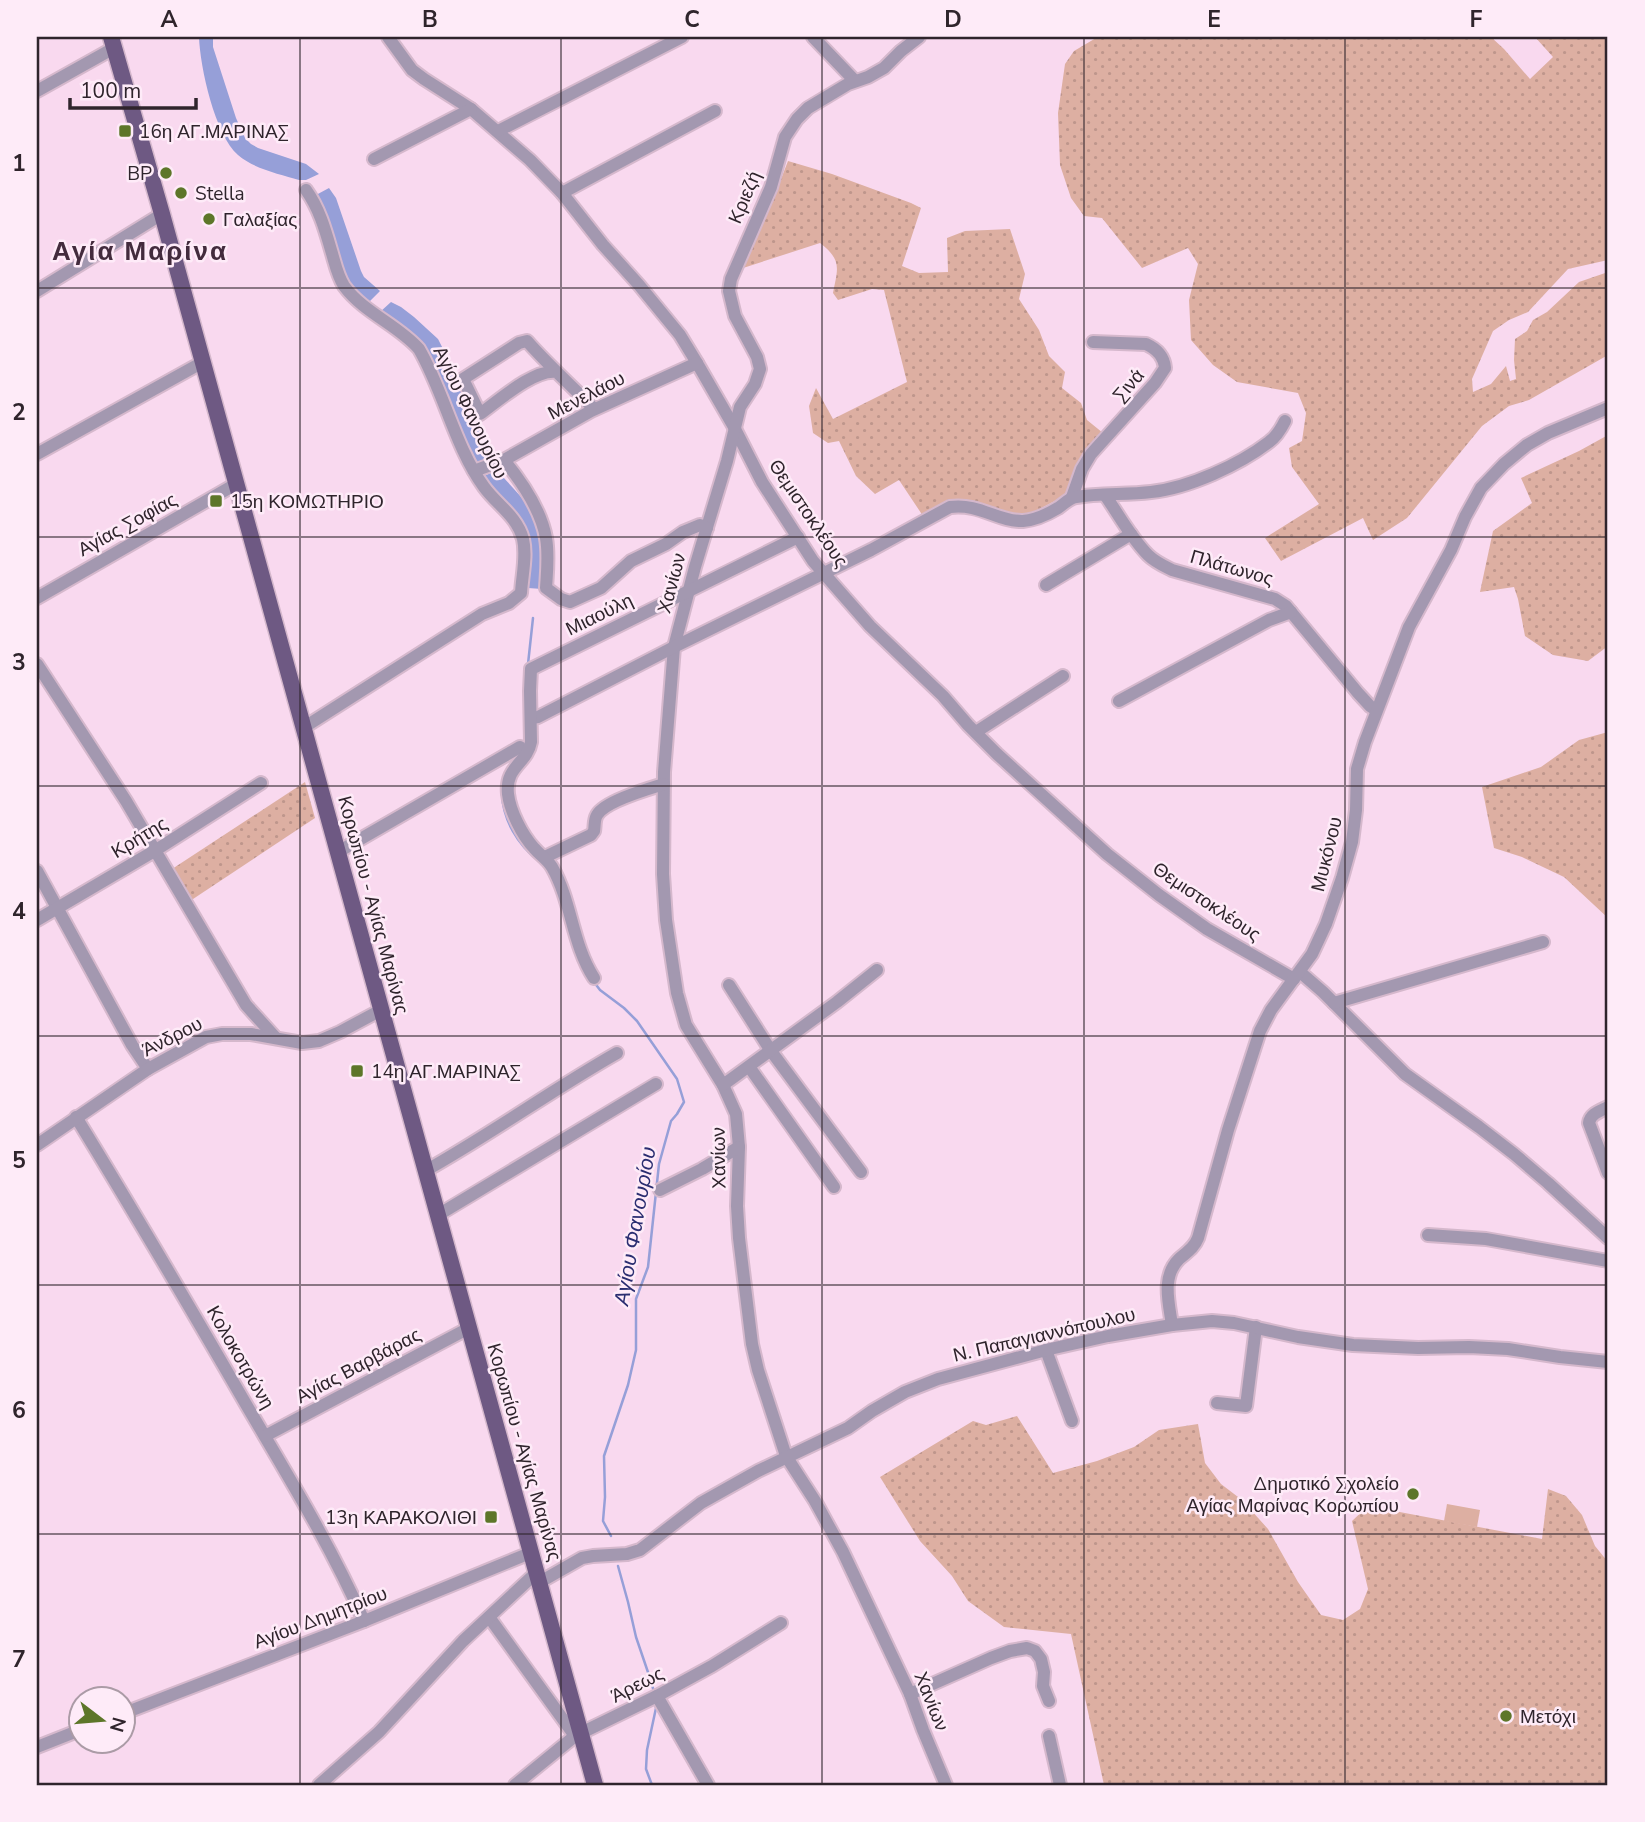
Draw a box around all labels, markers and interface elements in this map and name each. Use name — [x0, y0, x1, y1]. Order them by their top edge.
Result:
text: A — [160, 4, 178, 35]
text: B — [422, 4, 438, 35]
text: C — [684, 4, 700, 35]
text: D — [944, 4, 962, 35]
text: E — [1207, 4, 1221, 35]
text: F — [1470, 4, 1483, 35]
scale bar — [70, 66, 196, 110]
text: 100 m — [80, 77, 141, 105]
place label: 16η ΑΓ.ΜΑΡΙΝΑΣ — [139, 119, 289, 145]
marker: 16η ΑΓ.ΜΑΡΙΝΑΣ — [117, 123, 133, 139]
text: 1 — [12, 148, 26, 179]
place label: BP — [127, 161, 152, 187]
marker: BP — [158, 165, 174, 181]
street label: Κριεζή — [722, 167, 768, 228]
place label: Stella — [195, 181, 245, 207]
marker: Stella — [173, 185, 189, 201]
place label: Γαλαξίας — [223, 207, 298, 233]
marker: Γαλαξίας — [201, 211, 217, 227]
district label: Αγία Μαρίνα — [52, 234, 228, 269]
street label: Αγίου Φανουρίου — [427, 342, 513, 483]
street label: Σινά — [1107, 363, 1150, 408]
street label: Μενελάου — [543, 365, 630, 426]
text: 2 — [12, 397, 26, 428]
street label: Θεμιστοκλέους — [762, 454, 854, 573]
street label: Αγίας Σοφίας — [73, 487, 182, 563]
place label: 15η ΚΟΜΩΤΗΡΙΟ — [230, 489, 384, 515]
marker: 15η ΚΟΜΩΤΗΡΙΟ — [208, 493, 224, 509]
street label: Πλάτωνος — [1187, 544, 1276, 592]
street label: Χανίων — [651, 550, 693, 616]
street label: Μιαούλη — [561, 587, 638, 642]
text: 3 — [12, 647, 26, 678]
street label: Κορωπίου - Αγίας Μαρίνας — [331, 793, 415, 1017]
street label: Κρήτης — [107, 811, 172, 865]
street label: Μυκόνου — [1305, 814, 1349, 895]
street label: Θεμιστοκλέους — [1147, 856, 1266, 948]
text: 4 — [12, 896, 26, 927]
street label: Άνδρου — [138, 1011, 207, 1063]
place label: 14η ΑΓ.ΜΑΡΙΝΑΣ — [371, 1059, 521, 1085]
marker: 14η ΑΓ.ΜΑΡΙΝΑΣ — [349, 1063, 365, 1079]
street label: Χανίων — [705, 1127, 733, 1189]
water label: Αγίου Φανουρίου — [607, 1144, 663, 1309]
text: 5 — [12, 1145, 26, 1176]
street label: Κολοκοτρώνη — [200, 1301, 280, 1414]
street label: Ν. Παπαγιαννόπουλου — [951, 1301, 1138, 1369]
street label: Αγίας Βαρβάρας — [291, 1322, 426, 1410]
street label: Κορωπίου - Αγίας Μαρίνας — [480, 1340, 568, 1564]
text: 6 — [12, 1395, 26, 1426]
place label: Δημοτικό Σχολείο Αγίας Μαρίνας Κορωπίου — [1187, 1471, 1399, 1519]
marker: Δημοτικό Σχολείο Αγίας Μαρίνας Κορωπίου — [1405, 1486, 1421, 1502]
place label: 13η ΚΑΡΑΚΟΛΙΘΙ — [325, 1505, 477, 1531]
marker: 13η ΚΑΡΑΚΟΛΙΘΙ — [483, 1509, 499, 1525]
street label: Αγίου Δημητρίου — [250, 1581, 391, 1655]
text: 7 — [12, 1644, 26, 1675]
street label: Άρεως — [607, 1661, 668, 1709]
street label: Χανίων — [907, 1668, 955, 1735]
north arrow — [66, 1686, 136, 1756]
place label: Μετόχι — [1520, 1704, 1576, 1730]
marker: Μετόχι — [1498, 1708, 1514, 1724]
text: N — [103, 1714, 132, 1735]

